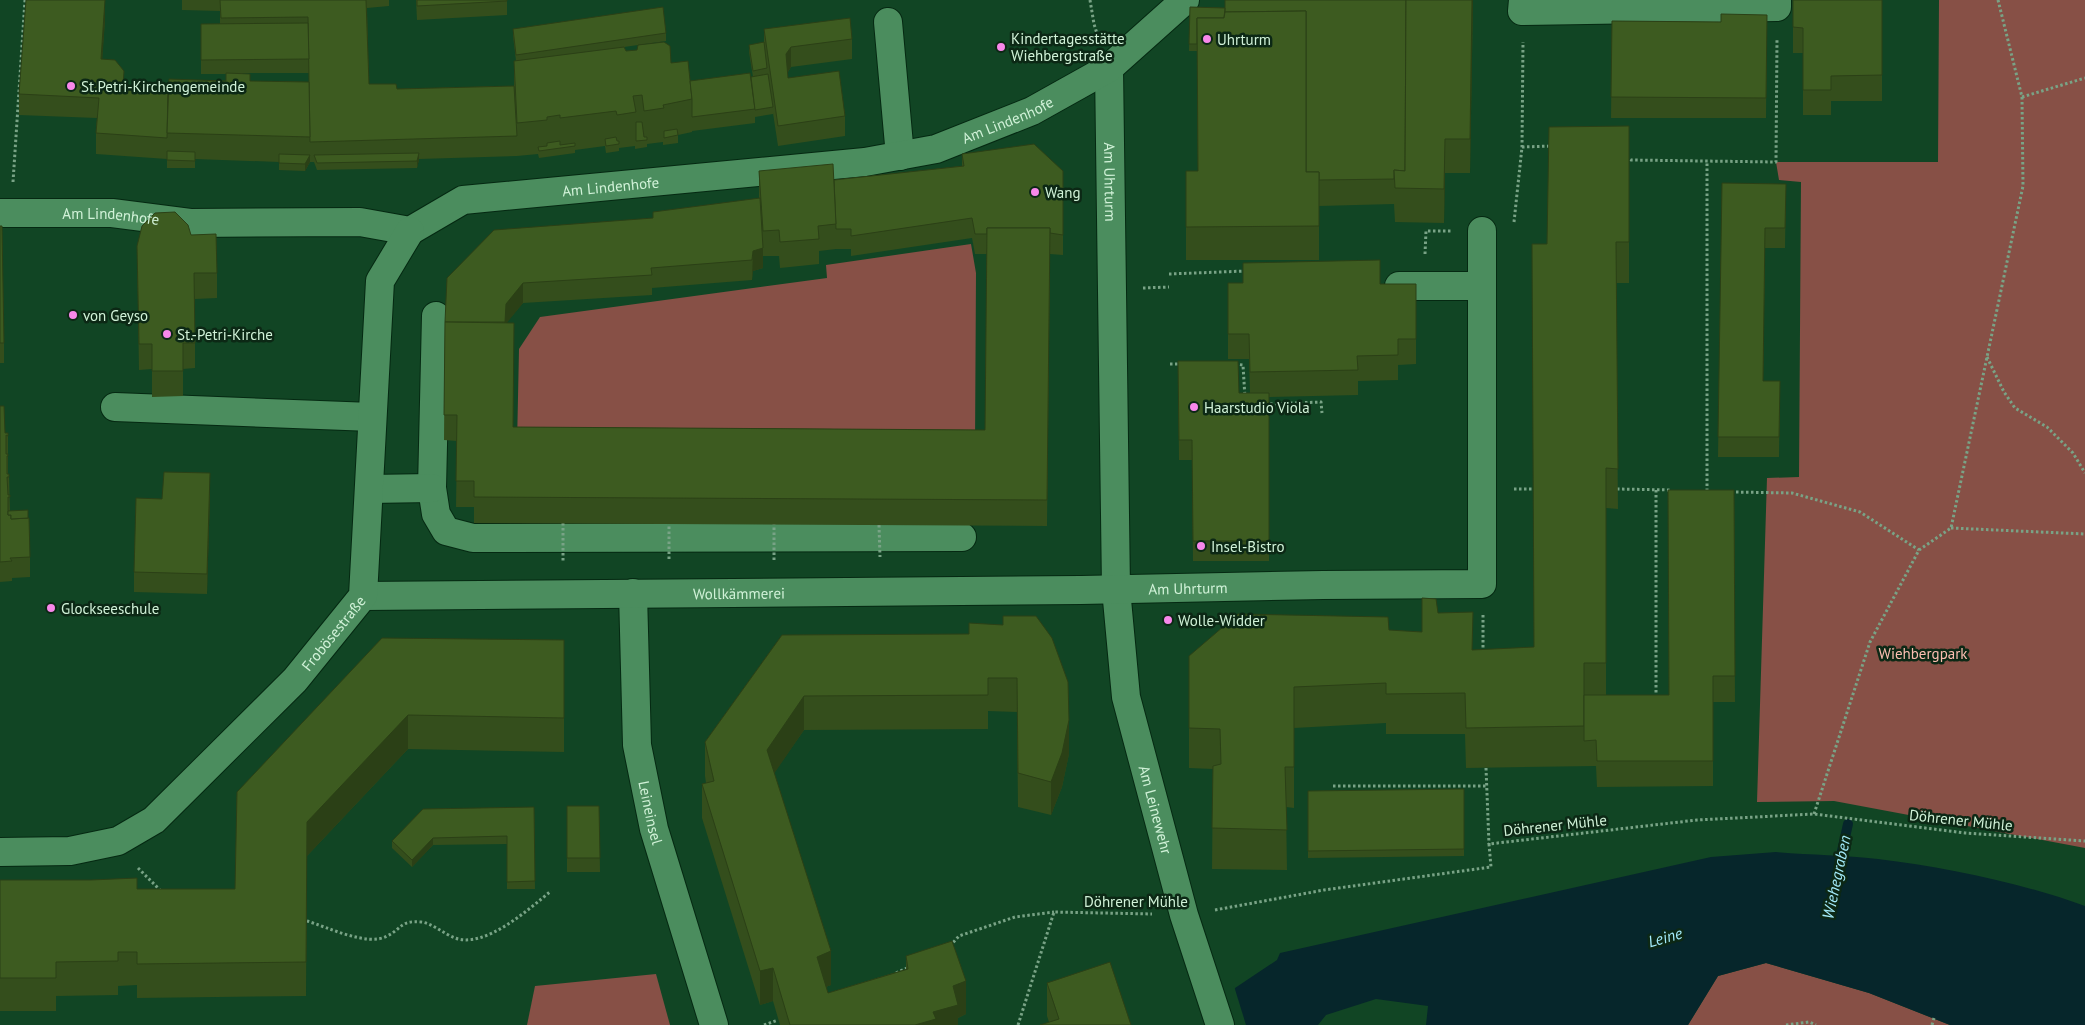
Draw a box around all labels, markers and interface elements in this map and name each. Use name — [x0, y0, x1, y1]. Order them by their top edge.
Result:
place label: Kindertagesstätte Wiehbergstraße — [1011, 29, 1125, 65]
place label: Uhrturm — [1217, 30, 1271, 49]
marker: Uhrturm — [1201, 33, 1213, 45]
marker: Kindertagesstätte Wiehbergstraße — [995, 41, 1007, 53]
place label: St.Petri-Kirchengemeinde — [81, 77, 245, 96]
marker: St.Petri-Kirchengemeinde — [65, 80, 77, 92]
street label: Am Lindenhofe — [959, 92, 1056, 147]
street label: Am Uhrturm — [1101, 142, 1121, 222]
street label: Am Lindenhofe — [561, 172, 660, 200]
place label: Wang — [1045, 183, 1081, 202]
marker: Wang — [1029, 186, 1041, 198]
street label: Am Lindenhofe — [62, 204, 160, 228]
place label: von Geyso — [83, 306, 148, 325]
marker: von Geyso — [67, 309, 79, 321]
place label: St.-Petri-Kirche — [177, 325, 273, 344]
marker: St.-Petri-Kirche — [161, 328, 173, 340]
place label: Haarstudio Viola — [1204, 398, 1310, 417]
marker: Haarstudio Viola — [1188, 401, 1200, 413]
place label: Insel-Bistro — [1211, 537, 1285, 556]
marker: Insel-Bistro — [1195, 540, 1207, 552]
street label: Am Uhrturm — [1148, 577, 1228, 598]
street label: Wollkämmerei — [693, 583, 785, 603]
street label: Frobösestraße — [297, 591, 369, 674]
place label: Glockseeschule — [61, 599, 159, 618]
marker: Glockseeschule — [45, 602, 57, 614]
place label: Wolle-Widder — [1178, 611, 1265, 630]
marker: Wolle-Widder — [1162, 614, 1174, 626]
park label: Wiehbergpark — [1879, 644, 1968, 663]
street label: Am Leinewehr — [1135, 763, 1177, 856]
street label: Leineinsel — [635, 779, 668, 847]
street label: Döhrener Mühle — [1908, 805, 2014, 835]
street label: Döhrener Mühle — [1502, 810, 1608, 840]
water label: Wiehegraben — [1817, 833, 1855, 921]
street label: Döhrener Mühle — [1084, 892, 1188, 911]
water label: Leine — [1646, 922, 1685, 951]

